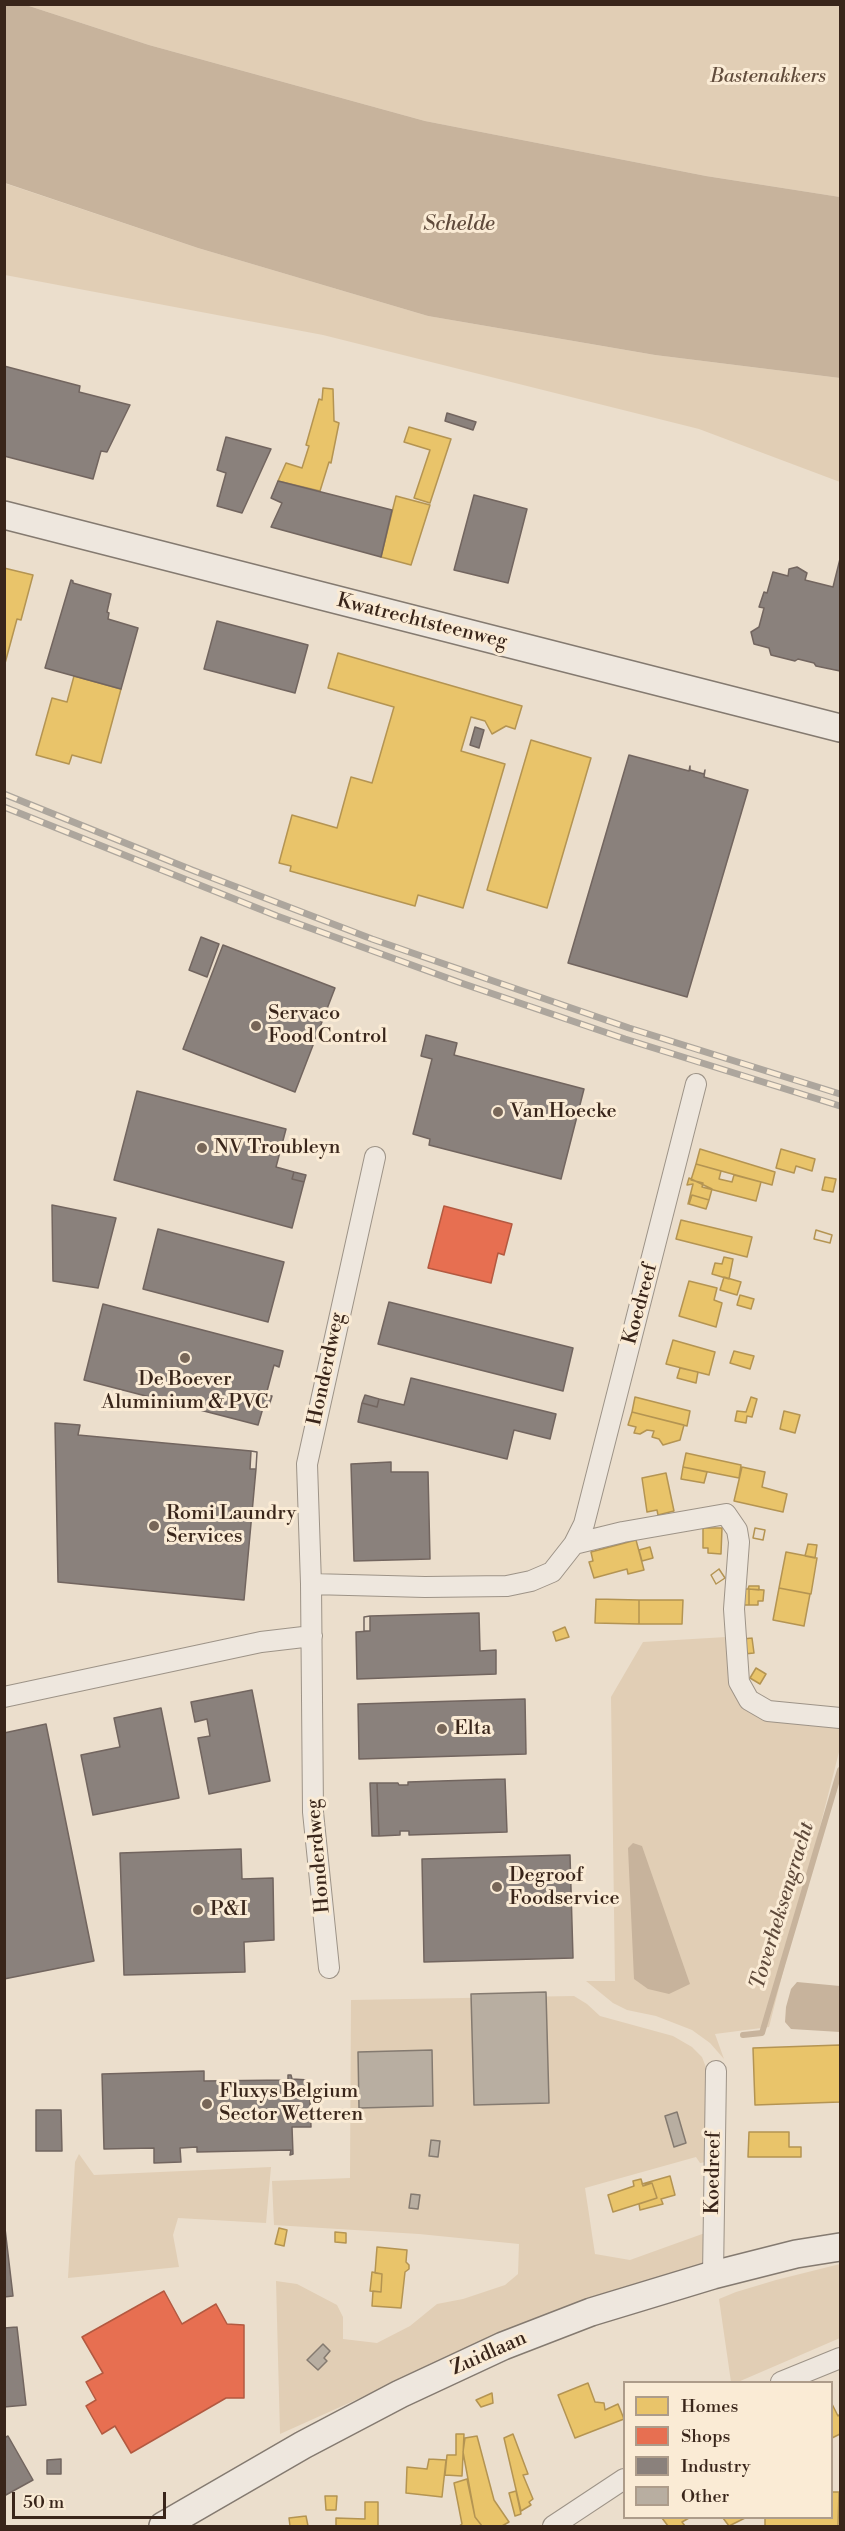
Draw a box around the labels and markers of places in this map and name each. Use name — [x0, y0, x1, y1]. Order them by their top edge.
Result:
place label: Servaco Food Control — [268, 1002, 387, 1049]
marker: Servaco Food Control — [249, 1019, 263, 1033]
place label: Van Hoecke — [510, 1100, 617, 1124]
marker: Van Hoecke — [491, 1105, 505, 1119]
place label: NV Troubleyn — [214, 1136, 341, 1160]
marker: NV Troubleyn — [195, 1141, 209, 1155]
marker: De Boever Aluminium & PVC — [178, 1351, 192, 1365]
place label: De Boever Aluminium & PVC — [101, 1368, 269, 1415]
place label: Romi Laundry Services — [166, 1502, 296, 1549]
marker: Romi Laundry Services — [147, 1519, 161, 1533]
place label: Elta — [454, 1717, 491, 1741]
marker: Elta — [435, 1722, 449, 1736]
place label: Degroof Foodservice — [509, 1864, 620, 1911]
marker: Degroof Foodservice — [490, 1880, 504, 1894]
place label: P&I — [210, 1898, 247, 1922]
marker: P&I — [191, 1903, 205, 1917]
place label: Fluxys Belgium Sector Wetteren — [219, 2080, 363, 2127]
marker: Fluxys Belgium Sector Wetteren — [200, 2097, 214, 2111]

